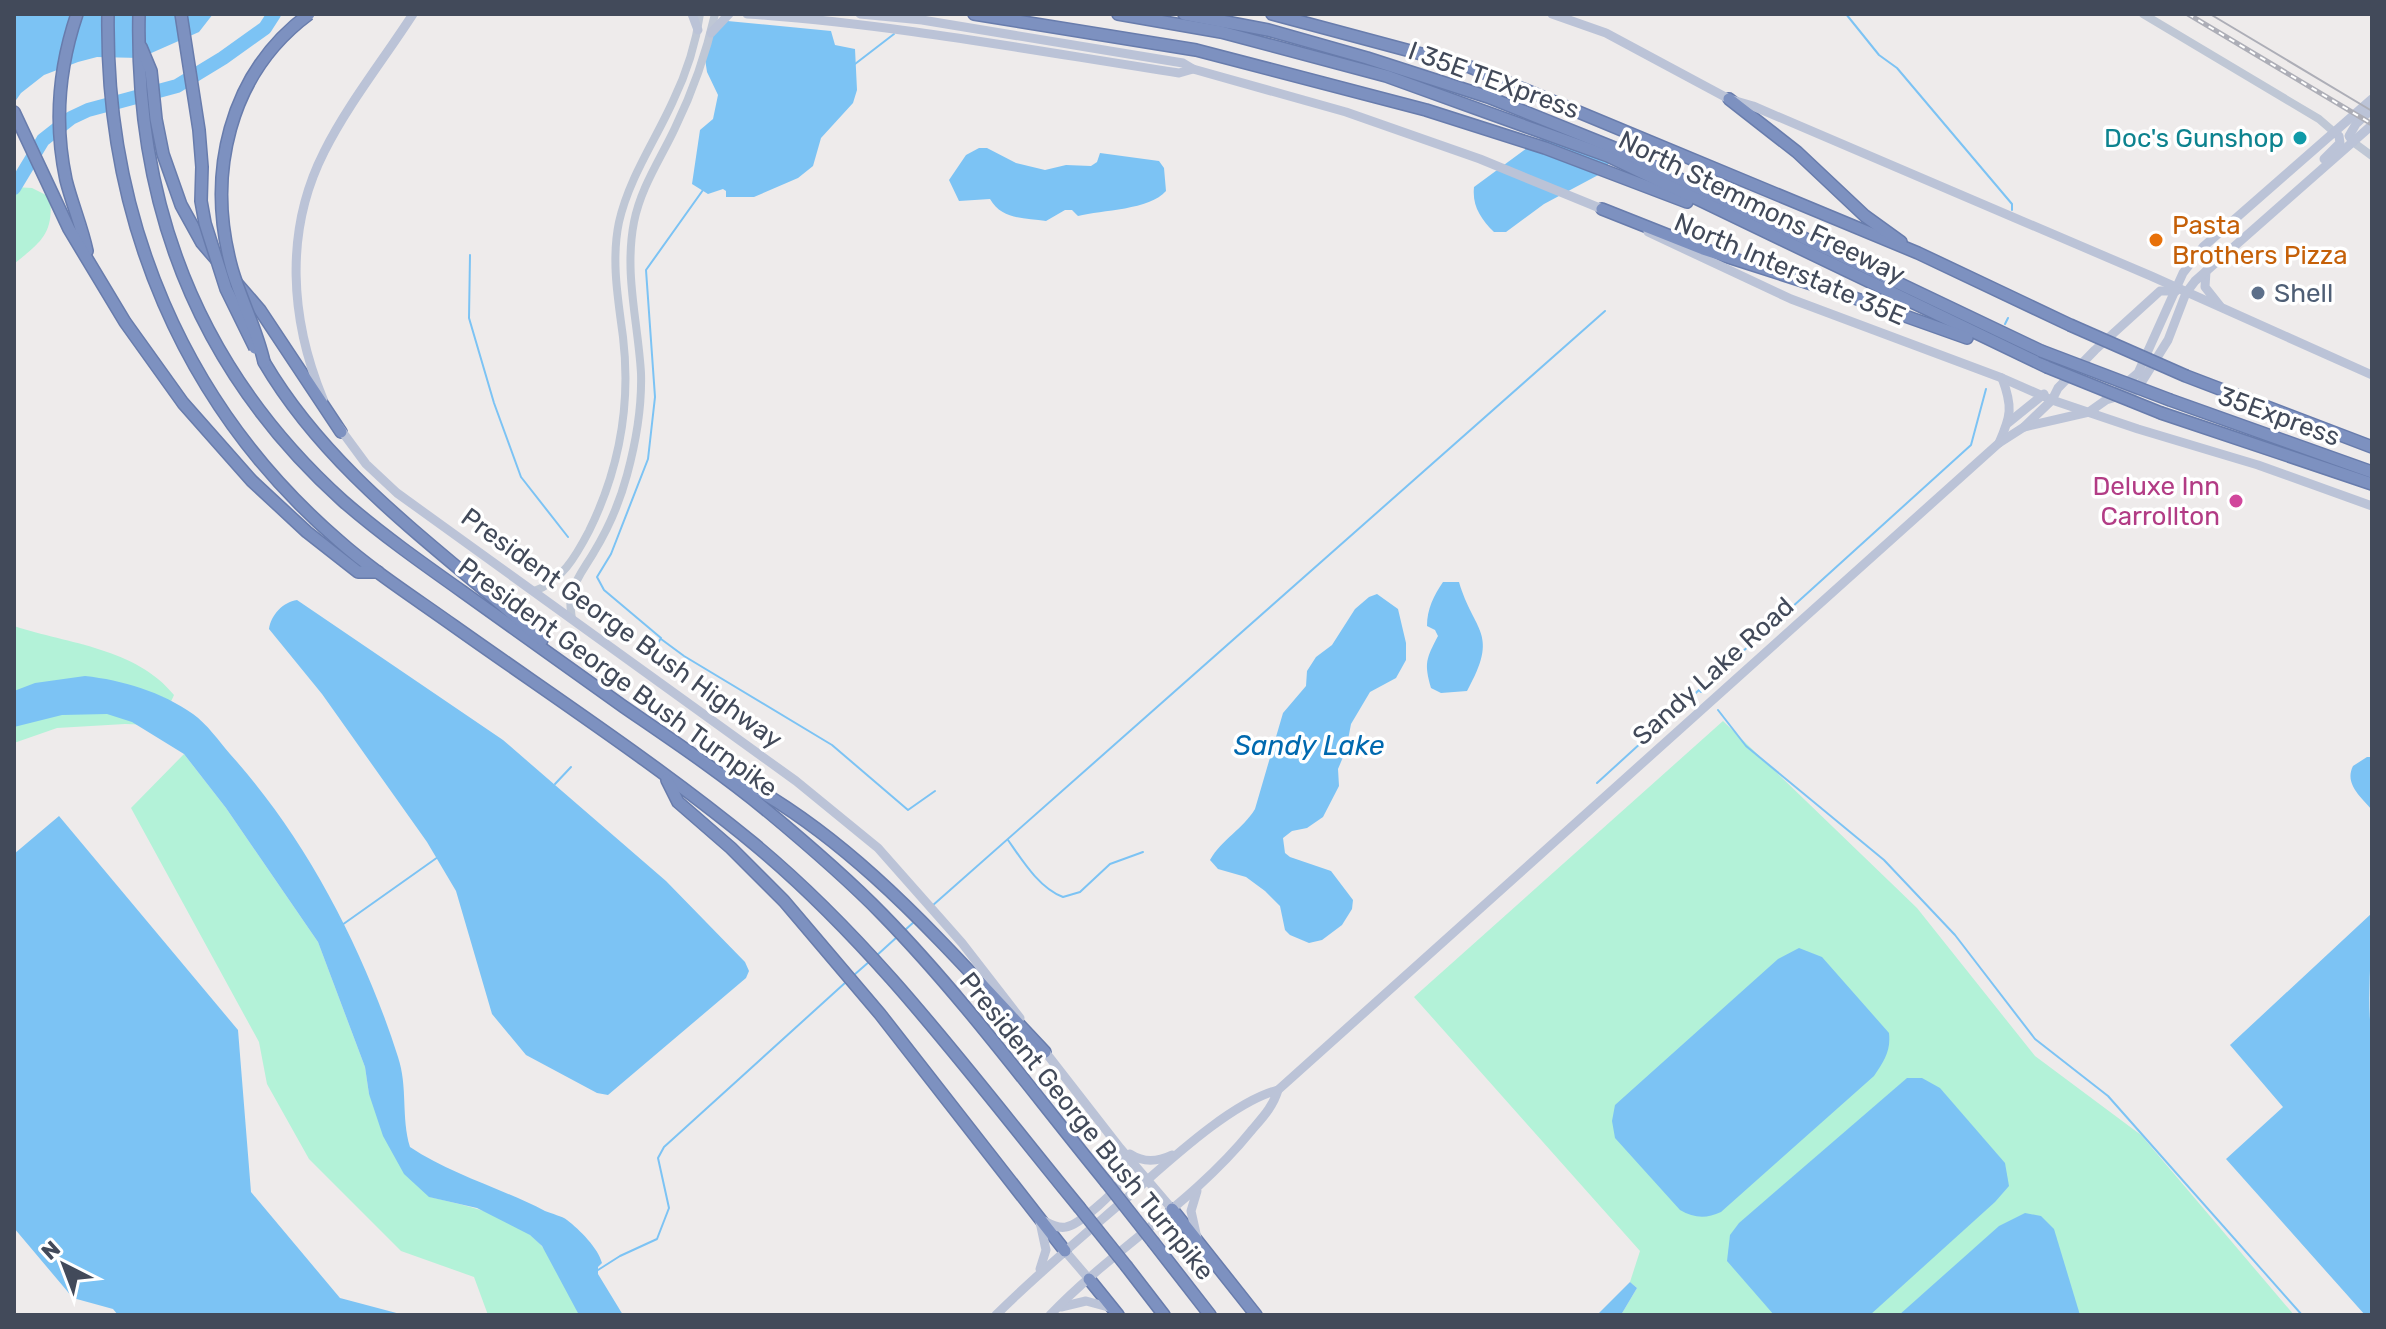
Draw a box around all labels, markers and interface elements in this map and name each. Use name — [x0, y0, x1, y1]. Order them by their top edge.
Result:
street label: I 35E TEXpress — [1404, 35, 1583, 126]
place label: Doc's Gunshop — [2104, 123, 2284, 154]
street label: North Stemmons Freeway — [1614, 125, 1910, 290]
marker: Doc's Gunshop — [2291, 129, 2309, 147]
street label: North Interstate 35E — [1670, 207, 1910, 332]
place label: Pasta Brothers Pizza — [2172, 210, 2348, 271]
marker: Pasta Brothers Pizza — [2147, 231, 2165, 249]
place label: Shell — [2274, 278, 2333, 309]
marker: Shell — [2249, 284, 2267, 302]
street label: 35Express — [2214, 380, 2344, 453]
place label: Deluxe Inn Carrollton — [2092, 471, 2220, 532]
marker: Deluxe Inn Carrollton — [2227, 492, 2245, 510]
street label: President George Bush Highway — [455, 501, 788, 755]
street label: President George Bush Turnpike — [452, 551, 783, 804]
street label: Sandy Lake Road — [1626, 591, 1800, 752]
water label: Sandy Lake — [1234, 729, 1385, 762]
street label: President George Bush Turnpike — [953, 966, 1220, 1286]
north arrow — [24, 1225, 104, 1305]
text: N — [36, 1235, 66, 1266]

